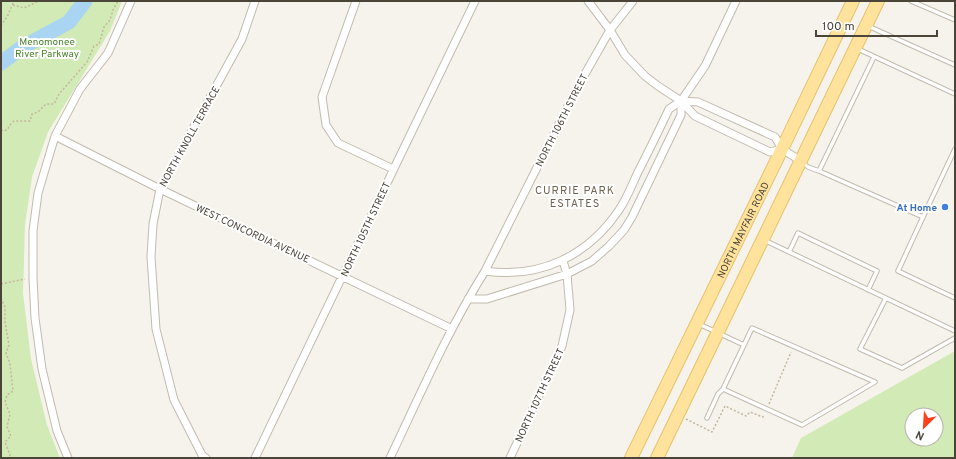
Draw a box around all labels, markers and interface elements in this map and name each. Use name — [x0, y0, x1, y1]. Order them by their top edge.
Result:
scale bar — [816, 12, 937, 38]
text: 100 m — [822, 19, 855, 35]
park label: Menomonee River Parkway — [15, 36, 79, 61]
street label: NORTH 106TH STREET — [533, 72, 592, 169]
street label: NORTH KNOLL TERRACE — [157, 84, 223, 189]
street label: NORTH 105TH STREET — [339, 180, 394, 279]
street label: NORTH MAYFAIR ROAD — [715, 180, 773, 281]
district label: CURRIE PARK ESTATES — [535, 184, 615, 211]
street label: WEST CONCORDIA AVENUE — [193, 202, 312, 267]
place label: At Home — [896, 202, 937, 215]
marker: At Home — [940, 202, 950, 212]
street label: NORTH 107TH STREET — [513, 346, 568, 445]
north arrow — [904, 407, 944, 447]
text: N — [914, 427, 927, 443]

